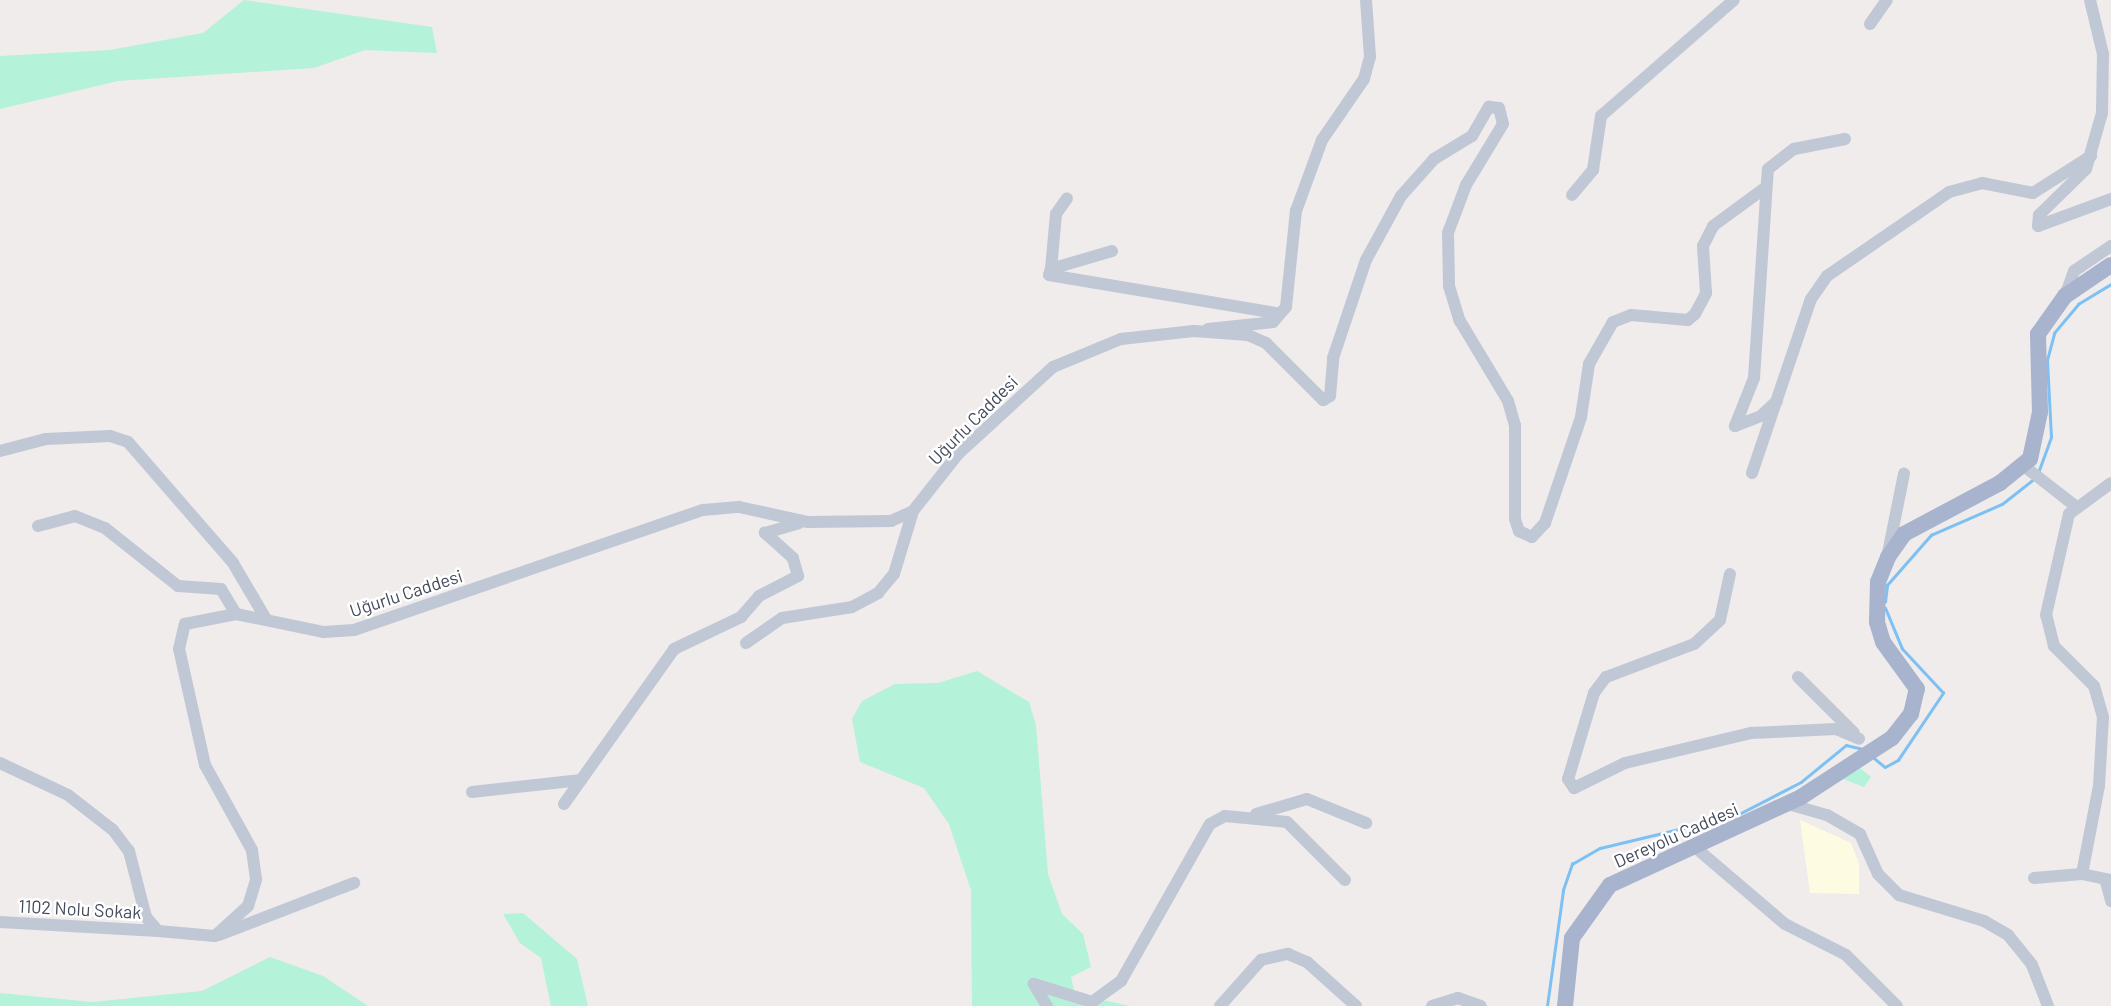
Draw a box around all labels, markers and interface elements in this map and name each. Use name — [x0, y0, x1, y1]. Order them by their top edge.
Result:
street label: Uğurlu Caddesi — [924, 371, 1022, 469]
street label: Uğurlu Caddesi — [347, 565, 465, 621]
street label: Dereyolu Caddesi — [1610, 798, 1742, 872]
street label: 1102 Nolu Sokak — [18, 895, 142, 923]

